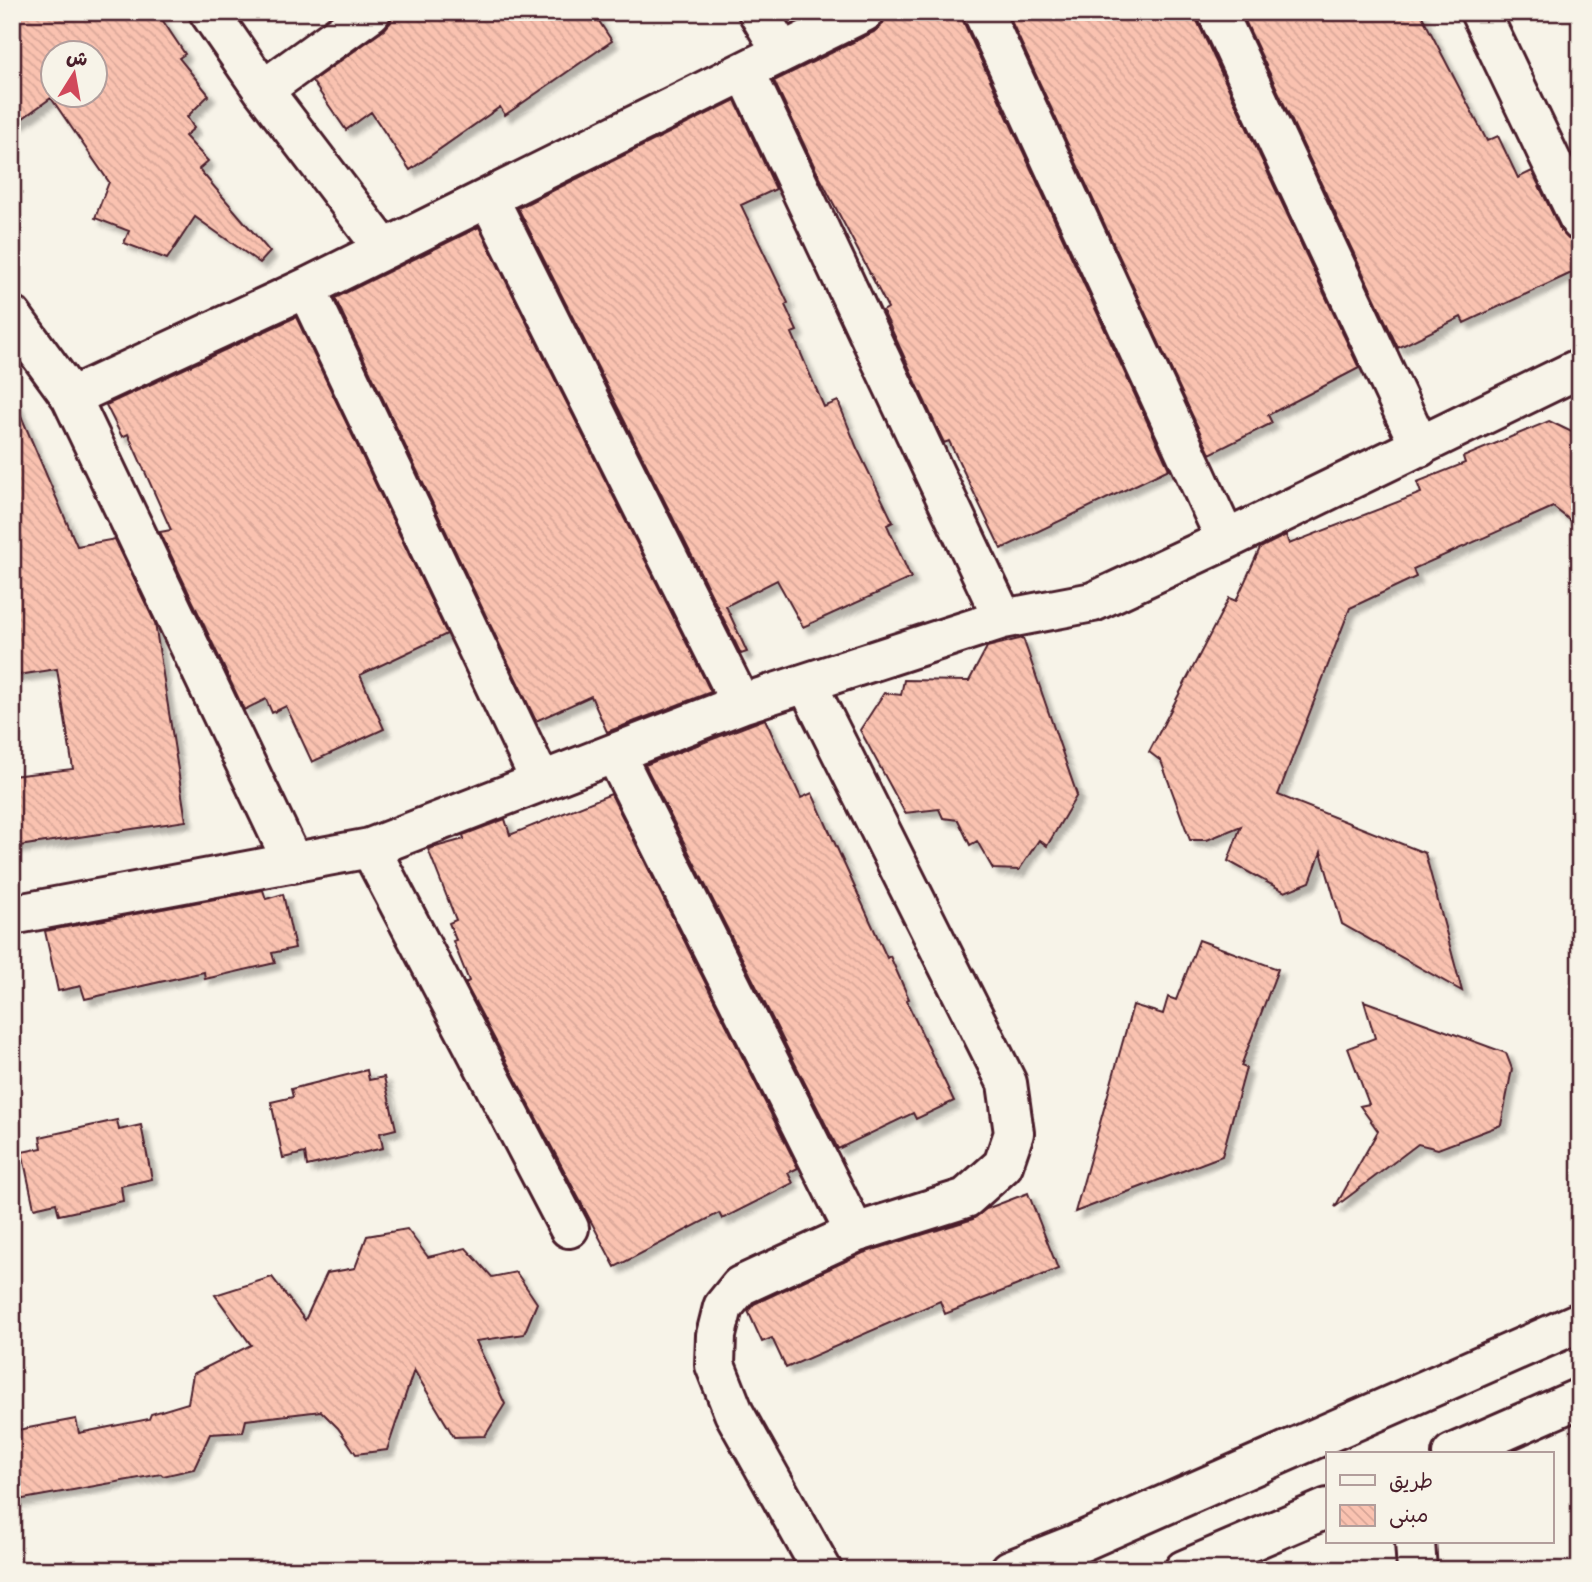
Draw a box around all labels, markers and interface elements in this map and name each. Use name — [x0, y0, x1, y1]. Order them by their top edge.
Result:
north arrow — [38, 38, 108, 108]
text: ش — [64, 43, 90, 76]
legend — [1326, 1452, 1554, 1544]
text: طريق — [1389, 1466, 1433, 1499]
text: مبنى — [1389, 1500, 1428, 1533]

